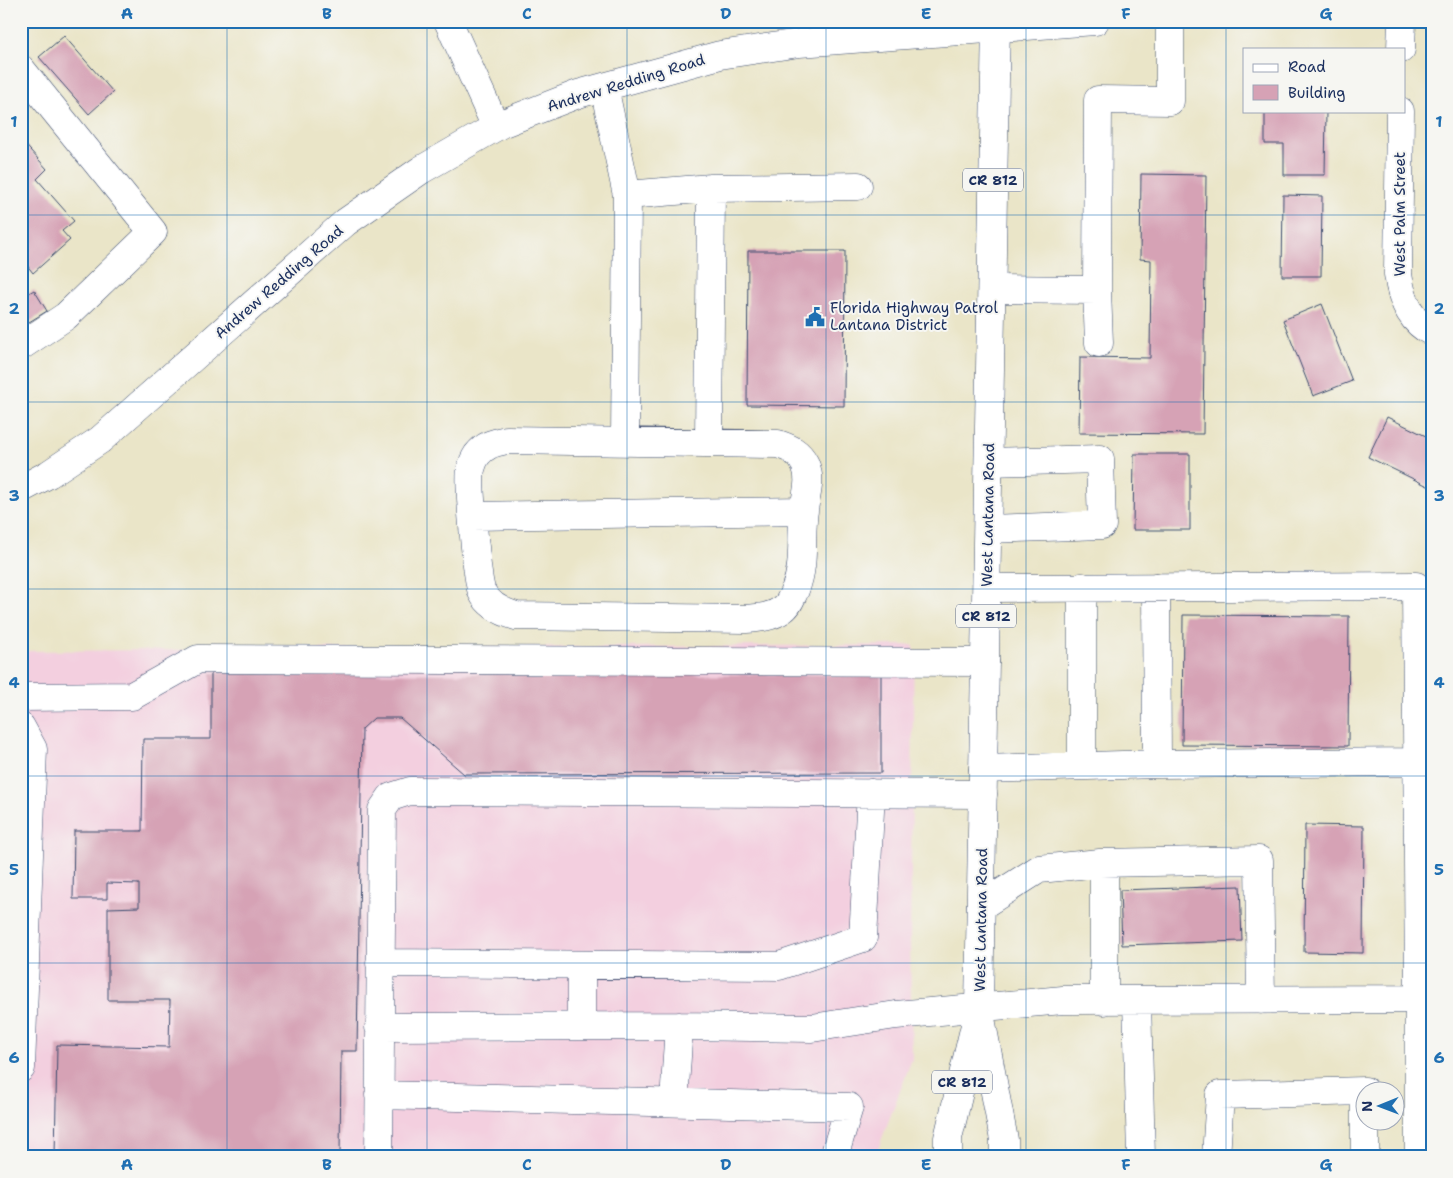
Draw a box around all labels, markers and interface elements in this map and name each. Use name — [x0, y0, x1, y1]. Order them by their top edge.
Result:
text: A — [121, 3, 133, 24]
text: B — [322, 3, 332, 24]
text: C — [522, 3, 532, 24]
text: D — [720, 3, 732, 24]
text: E — [921, 3, 931, 24]
text: F — [1121, 3, 1131, 24]
text: G — [1320, 3, 1333, 24]
legend — [1243, 48, 1406, 112]
street label: Andrew Redding Road — [545, 49, 708, 117]
text: Road — [1288, 57, 1326, 77]
text: Building — [1288, 83, 1345, 103]
text: 1 — [10, 111, 18, 132]
text: 1 — [1435, 111, 1443, 132]
street label: West Palm Street — [1390, 152, 1410, 276]
road number: CR 812 — [963, 168, 1023, 192]
street label: Andrew Redding Road — [210, 220, 348, 343]
text: 2 — [8, 298, 20, 319]
place label: Florida Highway Patrol Lantana District — [830, 298, 998, 335]
text: 2 — [1433, 298, 1445, 319]
public building icon: Florida Highway Patrol Lantana District — [804, 306, 826, 328]
street label: West Lantana Road — [977, 442, 999, 587]
text: 3 — [8, 485, 20, 506]
text: 3 — [1433, 485, 1445, 506]
road number: CR 812 — [956, 604, 1016, 628]
text: 4 — [8, 672, 20, 693]
text: 4 — [1433, 672, 1445, 693]
street label: West Lantana Road — [970, 847, 992, 992]
text: 5 — [9, 859, 19, 880]
text: 5 — [1434, 859, 1444, 880]
text: 6 — [8, 1047, 20, 1068]
text: 6 — [1433, 1047, 1445, 1068]
road number: CR 812 — [932, 1070, 992, 1094]
north arrow — [1356, 1080, 1406, 1130]
text: N — [1358, 1101, 1376, 1112]
text: A — [121, 1154, 133, 1175]
text: B — [322, 1154, 332, 1175]
text: C — [522, 1154, 532, 1175]
text: D — [720, 1154, 732, 1175]
text: E — [921, 1154, 931, 1175]
text: F — [1121, 1154, 1131, 1175]
text: G — [1320, 1154, 1333, 1175]

